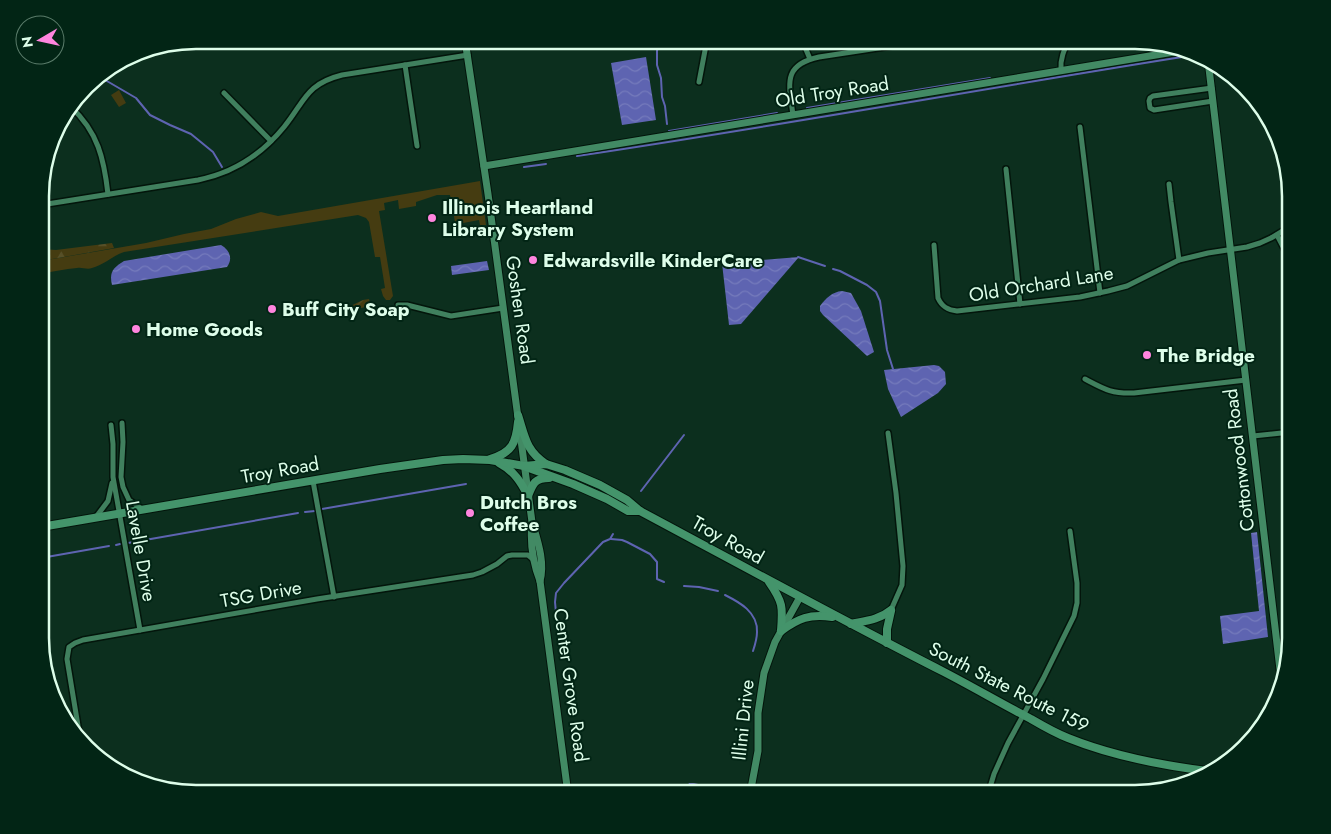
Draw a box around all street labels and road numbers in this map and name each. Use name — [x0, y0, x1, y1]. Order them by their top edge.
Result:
street label: Old Troy Road — [773, 70, 891, 114]
street label: Goshen Road — [499, 254, 541, 366]
street label: Old Orchard Lane — [967, 259, 1115, 309]
street label: Cottonwood Road — [1217, 387, 1261, 533]
street label: Troy Road — [239, 450, 321, 490]
street label: Lavelle Drive — [119, 498, 163, 604]
street label: Troy Road — [687, 509, 769, 571]
street label: TSG Drive — [218, 574, 304, 614]
street label: Center Grove Road — [547, 606, 595, 764]
street label: South State Route 159 — [924, 635, 1094, 739]
street label: Illini Drive — [725, 678, 761, 762]

